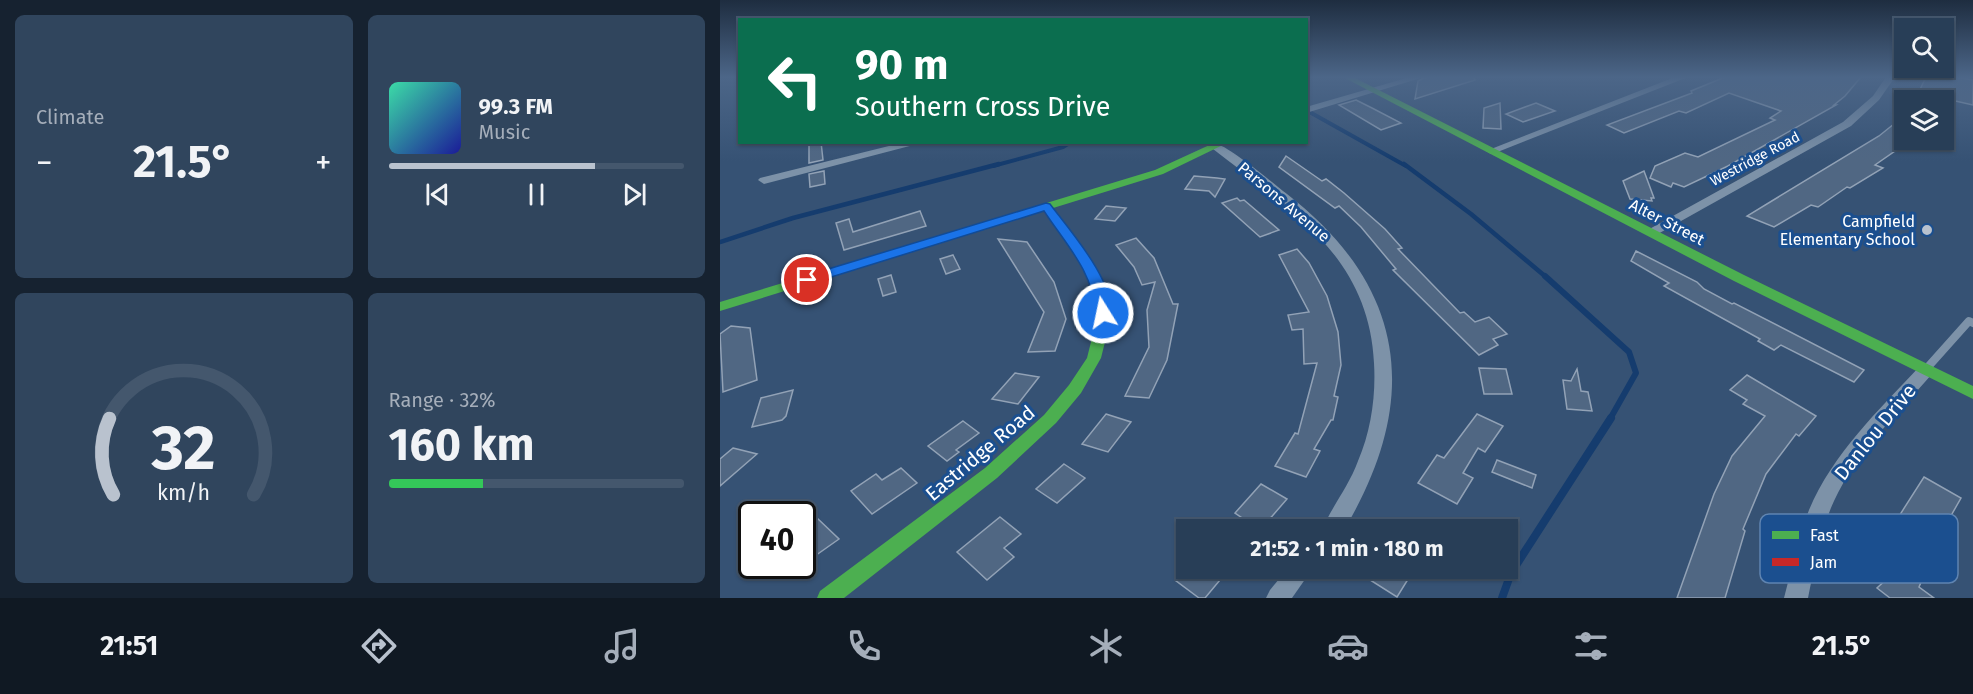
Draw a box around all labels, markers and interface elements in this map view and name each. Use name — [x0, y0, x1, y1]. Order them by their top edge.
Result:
map controls — [1894, 18, 1954, 150]
button: search — [1894, 18, 1954, 78]
text: 90 m — [855, 40, 949, 90]
icon: left — [756, 42, 834, 120]
button: layers — [1894, 90, 1954, 150]
text: Southern Cross Drive — [855, 91, 1110, 123]
text: 99.3 FM — [479, 93, 553, 120]
text: Climate — [36, 105, 104, 129]
text: Music — [479, 120, 530, 144]
street label: Westridge Road — [1707, 128, 1803, 190]
text: 21.5° — [133, 135, 235, 189]
text: − — [36, 143, 53, 183]
text: + — [315, 143, 332, 183]
street label: Parsons Avenue — [1234, 158, 1334, 246]
icon: previous — [421, 178, 454, 211]
icon: pause — [520, 178, 553, 211]
icon: next — [618, 178, 651, 211]
street label: Alter Street — [1626, 195, 1708, 249]
place label: Campfield Elementary School — [1780, 212, 1915, 249]
marker: Campfield Elementary School — [1920, 223, 1934, 237]
pin — [781, 254, 832, 305]
icon: arrive — [790, 263, 823, 296]
position arrow — [1071, 281, 1135, 345]
street label: Danlou Drive — [1829, 379, 1921, 485]
text: Range · 32% — [389, 388, 496, 412]
street label: Eastridge Road — [920, 400, 1040, 506]
text: 32 — [151, 411, 216, 486]
text: 160 km — [389, 418, 535, 472]
text: km/h — [157, 480, 210, 506]
speed limit sign: 40 — [738, 501, 816, 579]
legend — [1760, 514, 1958, 583]
text: Fast — [1810, 526, 1839, 545]
text: 21:52 · 1 min · 180 m — [1250, 535, 1444, 562]
text: Jam — [1810, 553, 1837, 572]
icon: directions — [358, 625, 400, 667]
icon: music — [601, 625, 643, 667]
icon: phone — [843, 625, 885, 667]
icon: climate — [1085, 625, 1127, 667]
icon: car — [1327, 625, 1369, 667]
icon: filters — [1570, 625, 1612, 667]
text: 21:51 — [100, 630, 158, 662]
text: 21.5° — [1812, 630, 1873, 662]

